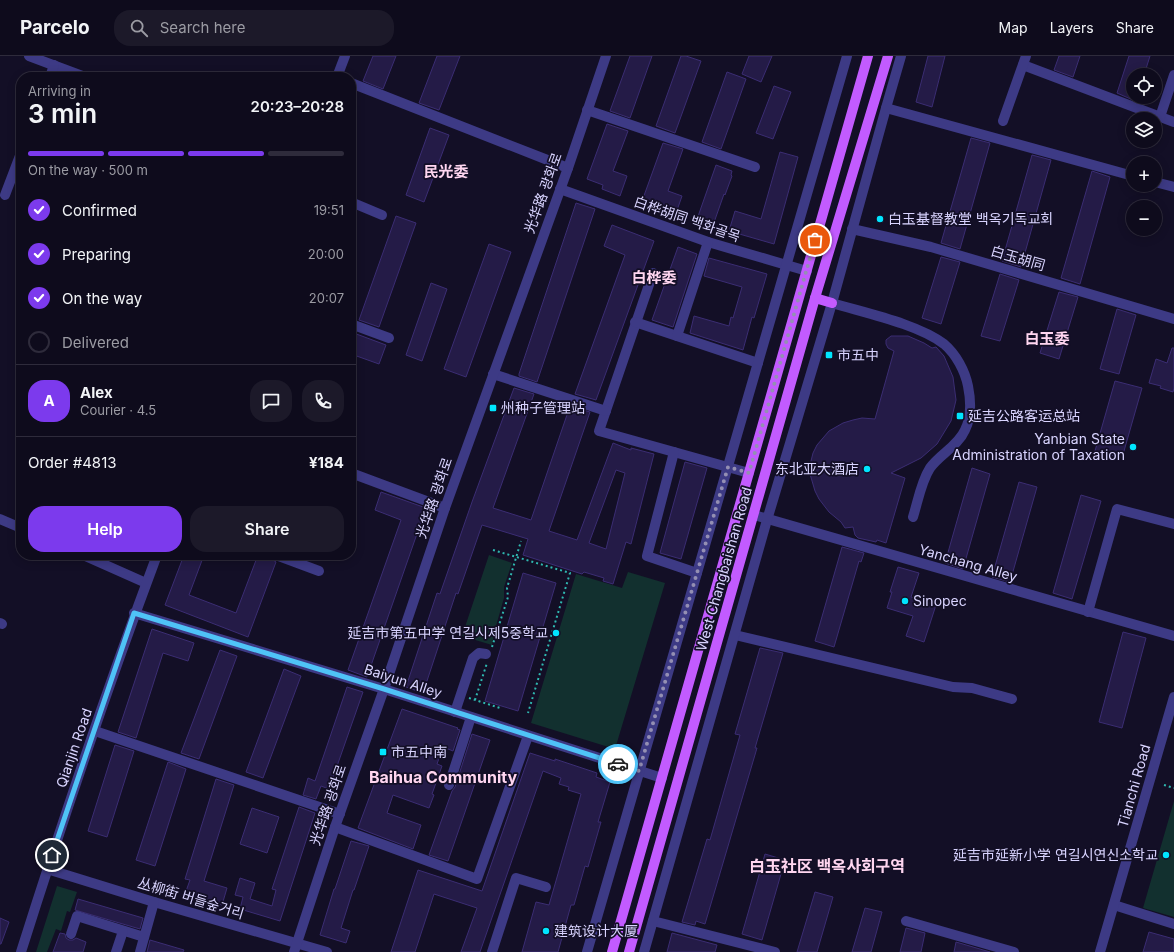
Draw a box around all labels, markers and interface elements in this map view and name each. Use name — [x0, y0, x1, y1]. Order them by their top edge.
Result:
search box — [114, 10, 394, 46]
text: Parcelo — [20, 16, 90, 39]
icon: search — [128, 17, 150, 39]
text: Search here — [160, 18, 245, 37]
text: Map — [999, 19, 1028, 36]
text: Layers — [1050, 19, 1094, 36]
text: Share — [1116, 19, 1154, 36]
map controls — [1126, 68, 1162, 236]
button: locate — [1126, 68, 1162, 104]
text: Arriving in — [28, 83, 91, 99]
text: 20:23–20:28 — [251, 97, 344, 116]
text: 3 min — [28, 98, 97, 129]
button: layers — [1126, 112, 1162, 148]
street label: 光华路 광화로 — [520, 150, 565, 235]
button: + — [1126, 156, 1162, 192]
text: On the way · 500 m — [28, 162, 148, 178]
district label: 民光委 — [423, 162, 469, 181]
street label: 白桦胡同 백화골목 — [632, 192, 743, 245]
icon: check — [28, 199, 50, 221]
button: − — [1126, 200, 1162, 236]
text: Confirmed — [62, 201, 137, 220]
text: 19:51 — [314, 202, 344, 218]
place label: 白玉基督教堂 백옥기독교회 — [888, 210, 1053, 227]
marker: 白玉基督教堂 백옥기독교회 — [875, 214, 885, 224]
pin — [798, 223, 832, 257]
icon: bag — [804, 229, 826, 251]
street label: 白玉胡同 — [989, 242, 1047, 273]
icon: check — [28, 243, 50, 265]
text: Preparing — [62, 245, 131, 264]
text: 20:00 — [308, 246, 344, 262]
district label: 白桦委 — [631, 268, 677, 287]
icon: check — [28, 287, 50, 309]
text: On the way — [62, 289, 142, 308]
text: 20:07 — [309, 290, 344, 306]
district label: 白玉委 — [1024, 329, 1070, 348]
text: Delivered — [62, 333, 129, 352]
place label: 市五中 — [837, 346, 879, 363]
marker: 市五中 — [824, 350, 834, 360]
button: chat — [250, 380, 292, 422]
button: phone — [302, 380, 344, 422]
text: Alex — [80, 383, 113, 402]
text: A — [43, 391, 55, 410]
place label: 州种子管理站 — [501, 399, 585, 416]
text: Courier · 4.5 — [80, 402, 156, 418]
marker: 州种子管理站 — [488, 403, 498, 413]
place label: 延吉公路客运总站 — [968, 407, 1080, 424]
marker: 延吉公路客运总站 — [955, 411, 965, 421]
place label: Yanbian State Administration of Taxation — [952, 430, 1125, 463]
marker: Yanbian State Administration of Taxation — [1128, 442, 1138, 452]
text: Order #4813 — [28, 453, 117, 472]
text: ¥184 — [309, 453, 344, 472]
street label: 光华路 광화로 — [412, 455, 455, 541]
place label: 东北亚大酒店 — [775, 460, 859, 477]
marker: 东北亚大酒店 — [862, 464, 872, 474]
street label: West Changbaishan Road — [692, 485, 755, 653]
button: Help — [28, 506, 182, 552]
button: Share — [190, 506, 344, 552]
street label: Yanchang Alley — [917, 540, 1020, 585]
place label: Sinopec — [913, 592, 967, 609]
marker: Sinopec — [900, 596, 910, 606]
place label: 延吉市第五中学 연길시제5중학교 — [347, 624, 548, 641]
marker: 延吉市第五中学 연길시제5중학교 — [551, 628, 561, 638]
street label: Baiyun Alley — [362, 660, 444, 701]
street label: Qianjin Road — [52, 706, 95, 790]
street label: Tianchi Road — [1114, 742, 1154, 830]
place label: 市五中南 — [391, 743, 447, 760]
courier — [598, 744, 638, 784]
marker: 市五中南 — [378, 747, 388, 757]
icon: car — [607, 753, 629, 775]
street label: 光华路 광화로 — [306, 762, 349, 848]
district label: Baihua Community — [369, 767, 517, 787]
pin — [35, 838, 69, 872]
icon: home — [41, 844, 63, 866]
place label: 延吉市延新小学 연길시연신소학교 — [953, 846, 1158, 863]
marker: 延吉市延新小学 연길시연신소학교 — [1161, 850, 1171, 860]
district label: 白玉社区 백옥사회구역 — [749, 856, 905, 876]
street label: 丛柳街 버들숲거리 — [136, 873, 246, 922]
place label: 建筑设计大厦 — [554, 922, 638, 939]
marker: 建筑设计大厦 — [541, 926, 551, 936]

